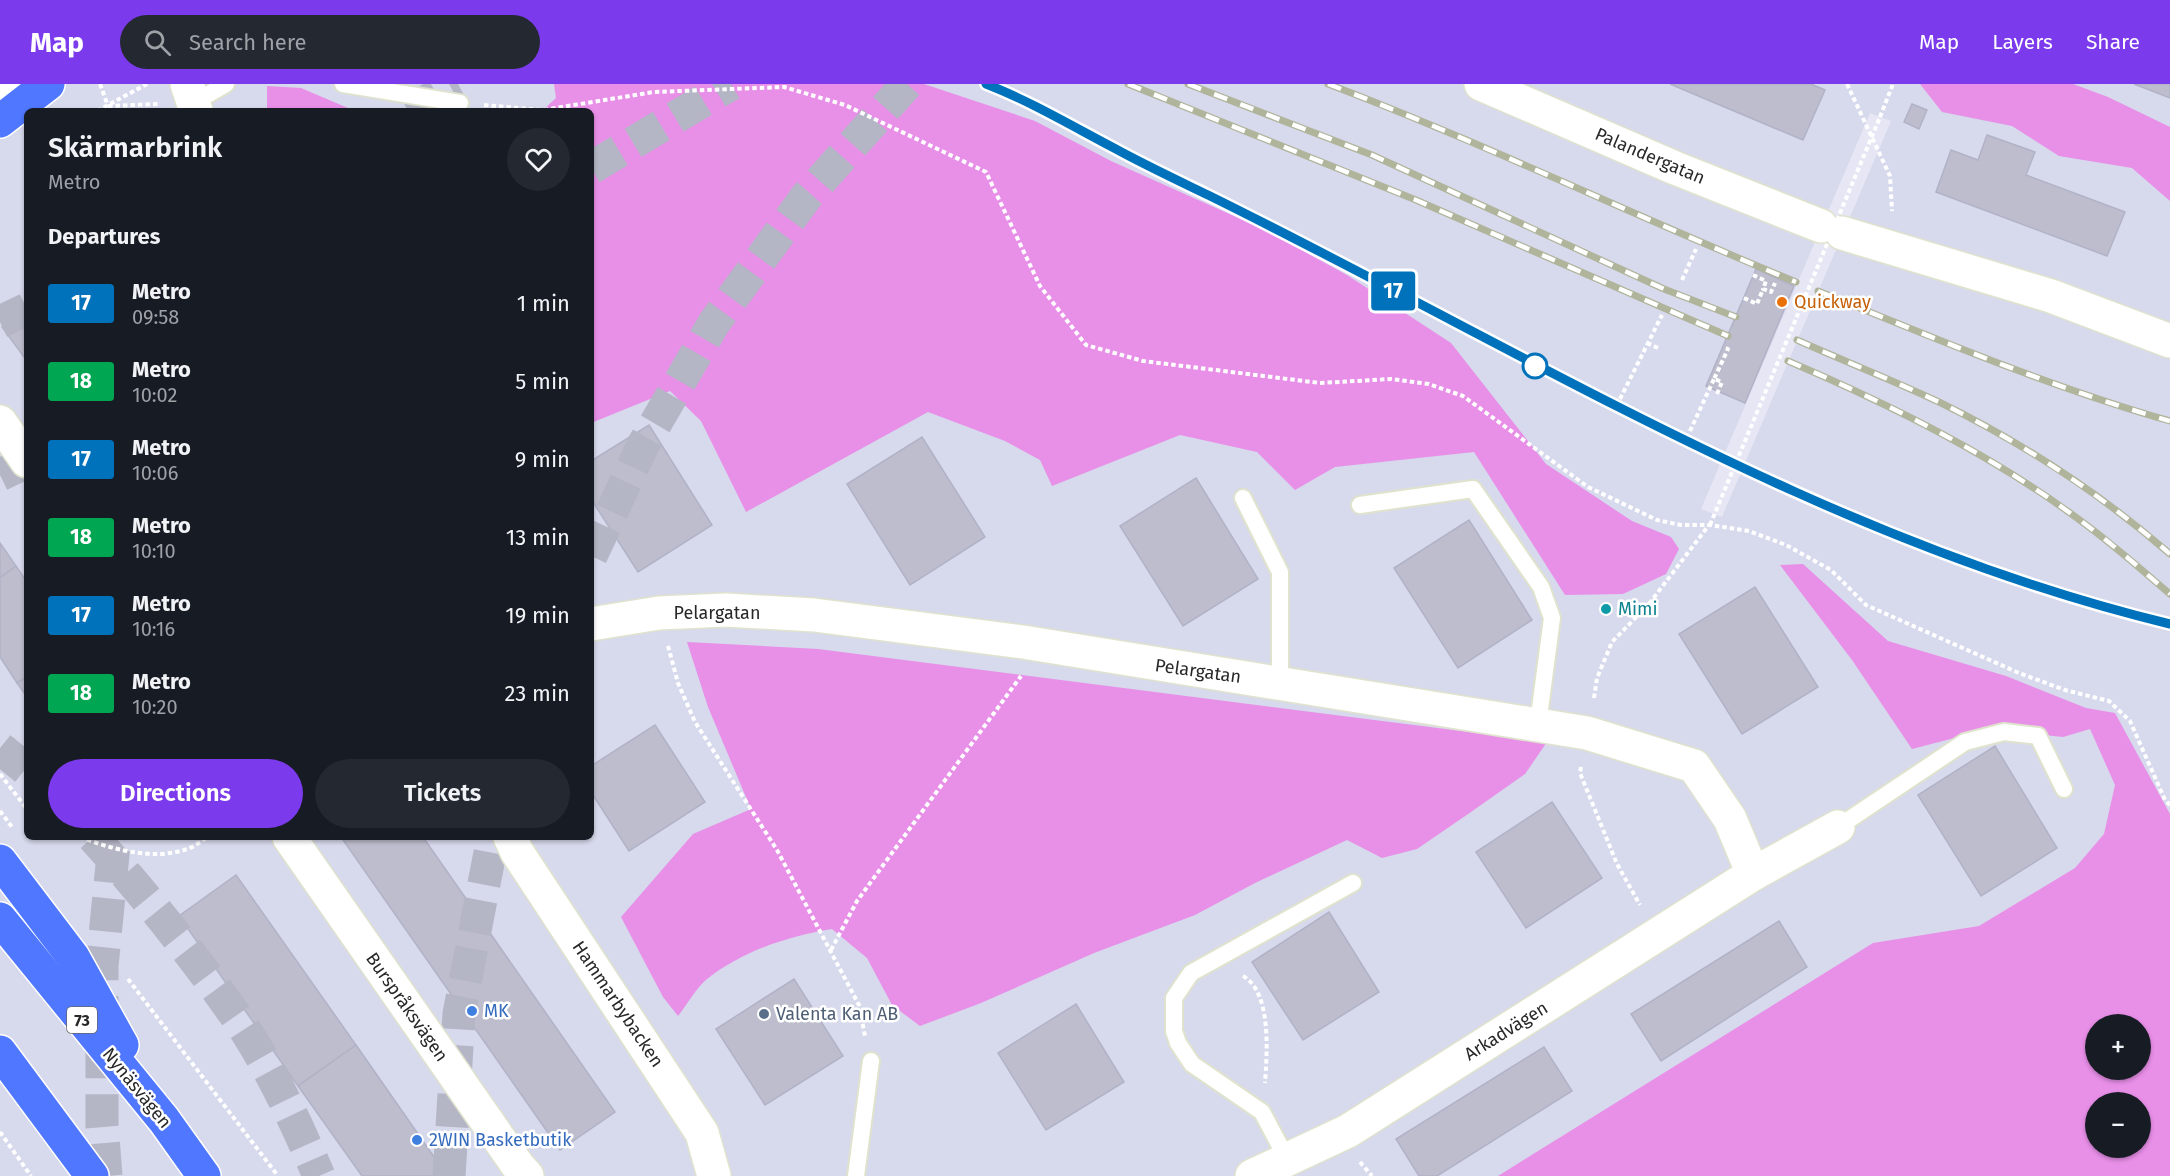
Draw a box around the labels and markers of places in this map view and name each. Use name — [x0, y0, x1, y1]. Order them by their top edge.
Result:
place label: Quickway — [1794, 291, 1871, 313]
marker: Quickway — [1775, 295, 1789, 309]
unlabelled marker — [1522, 353, 1548, 379]
place label: Mimi — [1618, 598, 1658, 620]
marker: Mimi — [1599, 602, 1613, 616]
place label: MK — [484, 1000, 509, 1022]
place label: Valenta Kan AB — [776, 1003, 898, 1025]
marker: MK — [465, 1004, 479, 1018]
marker: Valenta Kan AB — [757, 1007, 771, 1021]
place label: 2WIN Basketbutik — [429, 1129, 572, 1151]
marker: 2WIN Basketbutik — [410, 1133, 424, 1147]

